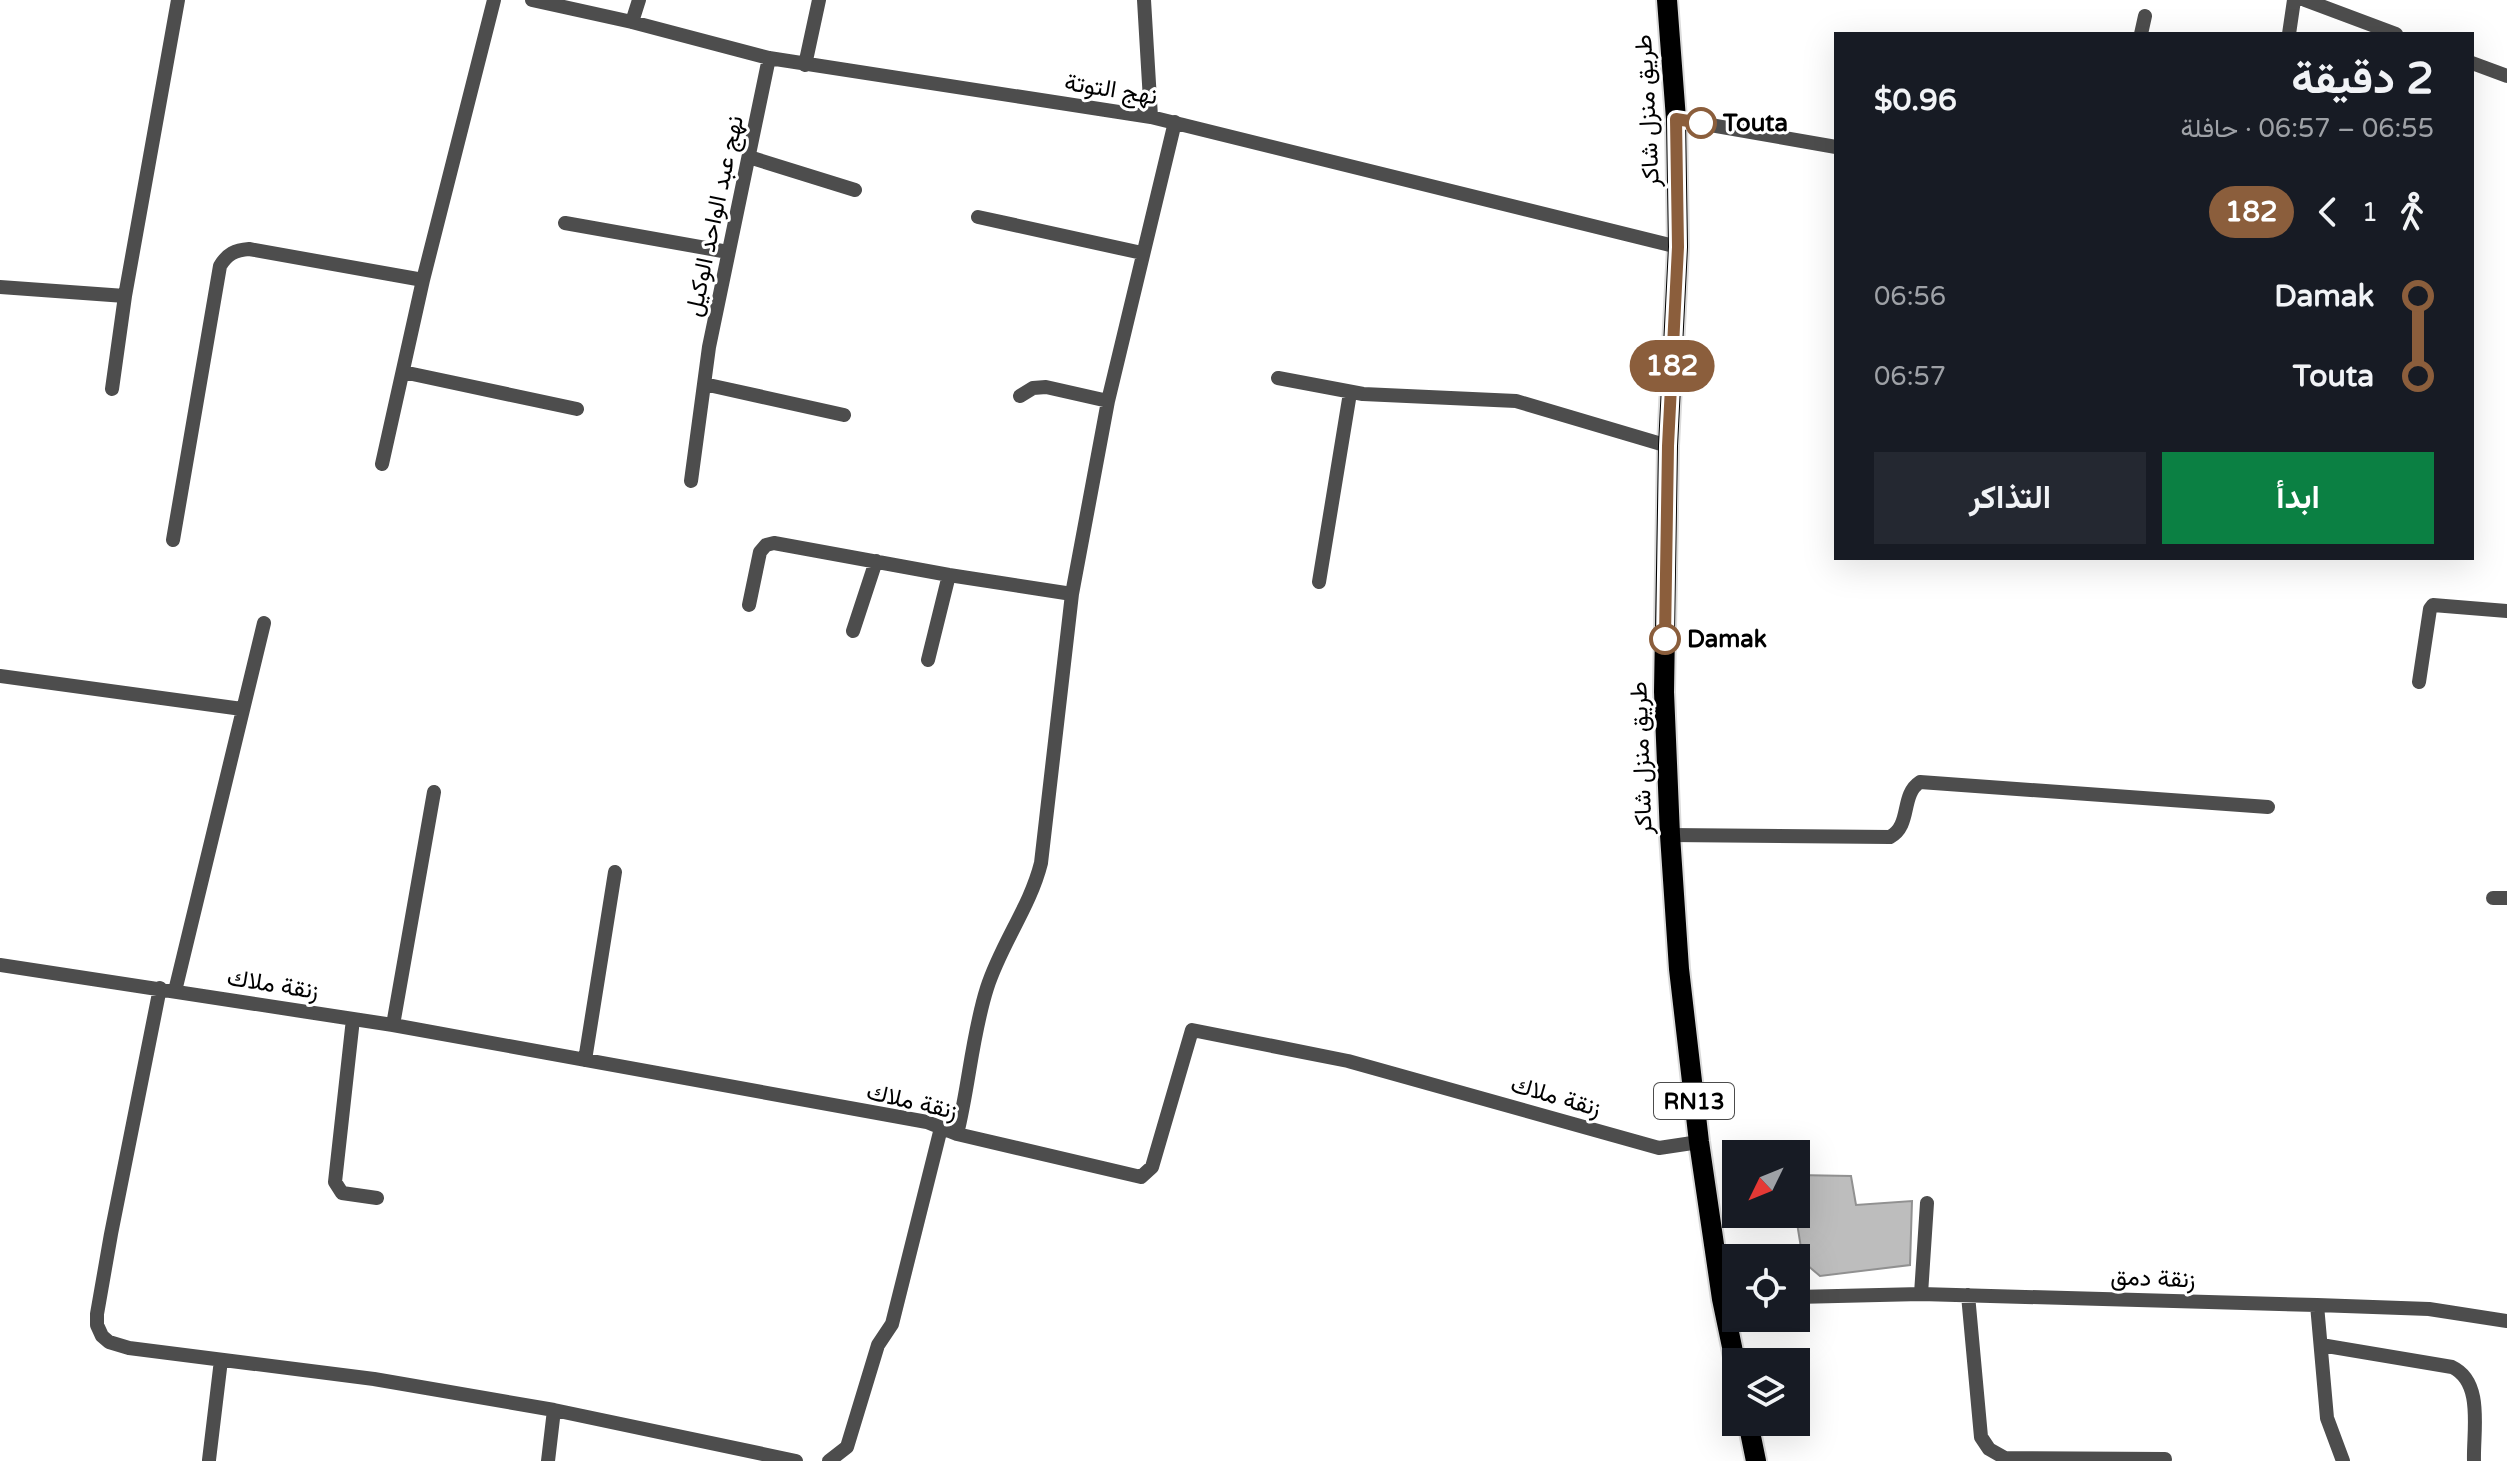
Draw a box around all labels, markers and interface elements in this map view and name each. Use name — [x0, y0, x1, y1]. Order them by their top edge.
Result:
street label: طريق منزل شاكر — [1629, 34, 1666, 189]
text: 2 دقيقة — [2291, 53, 2434, 106]
street label: نهج التوتة — [1062, 68, 1159, 113]
text: $0.96 — [1874, 82, 1957, 119]
marker: Touta — [1686, 108, 1716, 138]
place label: Touta — [1722, 109, 1788, 138]
street label: نهج عبد الواحد الوكيل — [679, 113, 752, 320]
text: 06:55 – 06:57 · حافلة — [2180, 113, 2434, 144]
icon: back — [2306, 190, 2350, 234]
icon: walk — [2390, 190, 2434, 234]
text: 182 — [2225, 195, 2278, 229]
text: 1 — [2362, 197, 2378, 228]
text: Damak — [2274, 278, 2374, 315]
text: 06:56 — [1874, 281, 1946, 312]
line badge: 182 — [1626, 340, 1718, 392]
text: 182 — [1646, 349, 1698, 383]
text: Touta — [2293, 358, 2374, 395]
text: 06:57 — [1874, 361, 1946, 392]
button: التذاكر — [1874, 452, 2146, 544]
button: ابدأ — [2162, 452, 2434, 544]
marker: Damak — [1650, 624, 1680, 654]
place label: Damak — [1687, 625, 1767, 654]
street label: طريق منزل شاكر — [1624, 681, 1659, 836]
street label: زنقة ملاك — [225, 963, 321, 1006]
street label: زنقة ملاك — [1507, 1070, 1604, 1123]
street label: زنقة ملاك — [864, 1077, 960, 1126]
road number: RN13 — [1654, 1083, 1734, 1119]
north arrow — [1722, 1140, 1810, 1228]
map controls — [1722, 1140, 1810, 1436]
button: locate — [1722, 1244, 1810, 1332]
street label: زنقة دمق — [2110, 1263, 2196, 1294]
button: layers — [1722, 1348, 1810, 1436]

